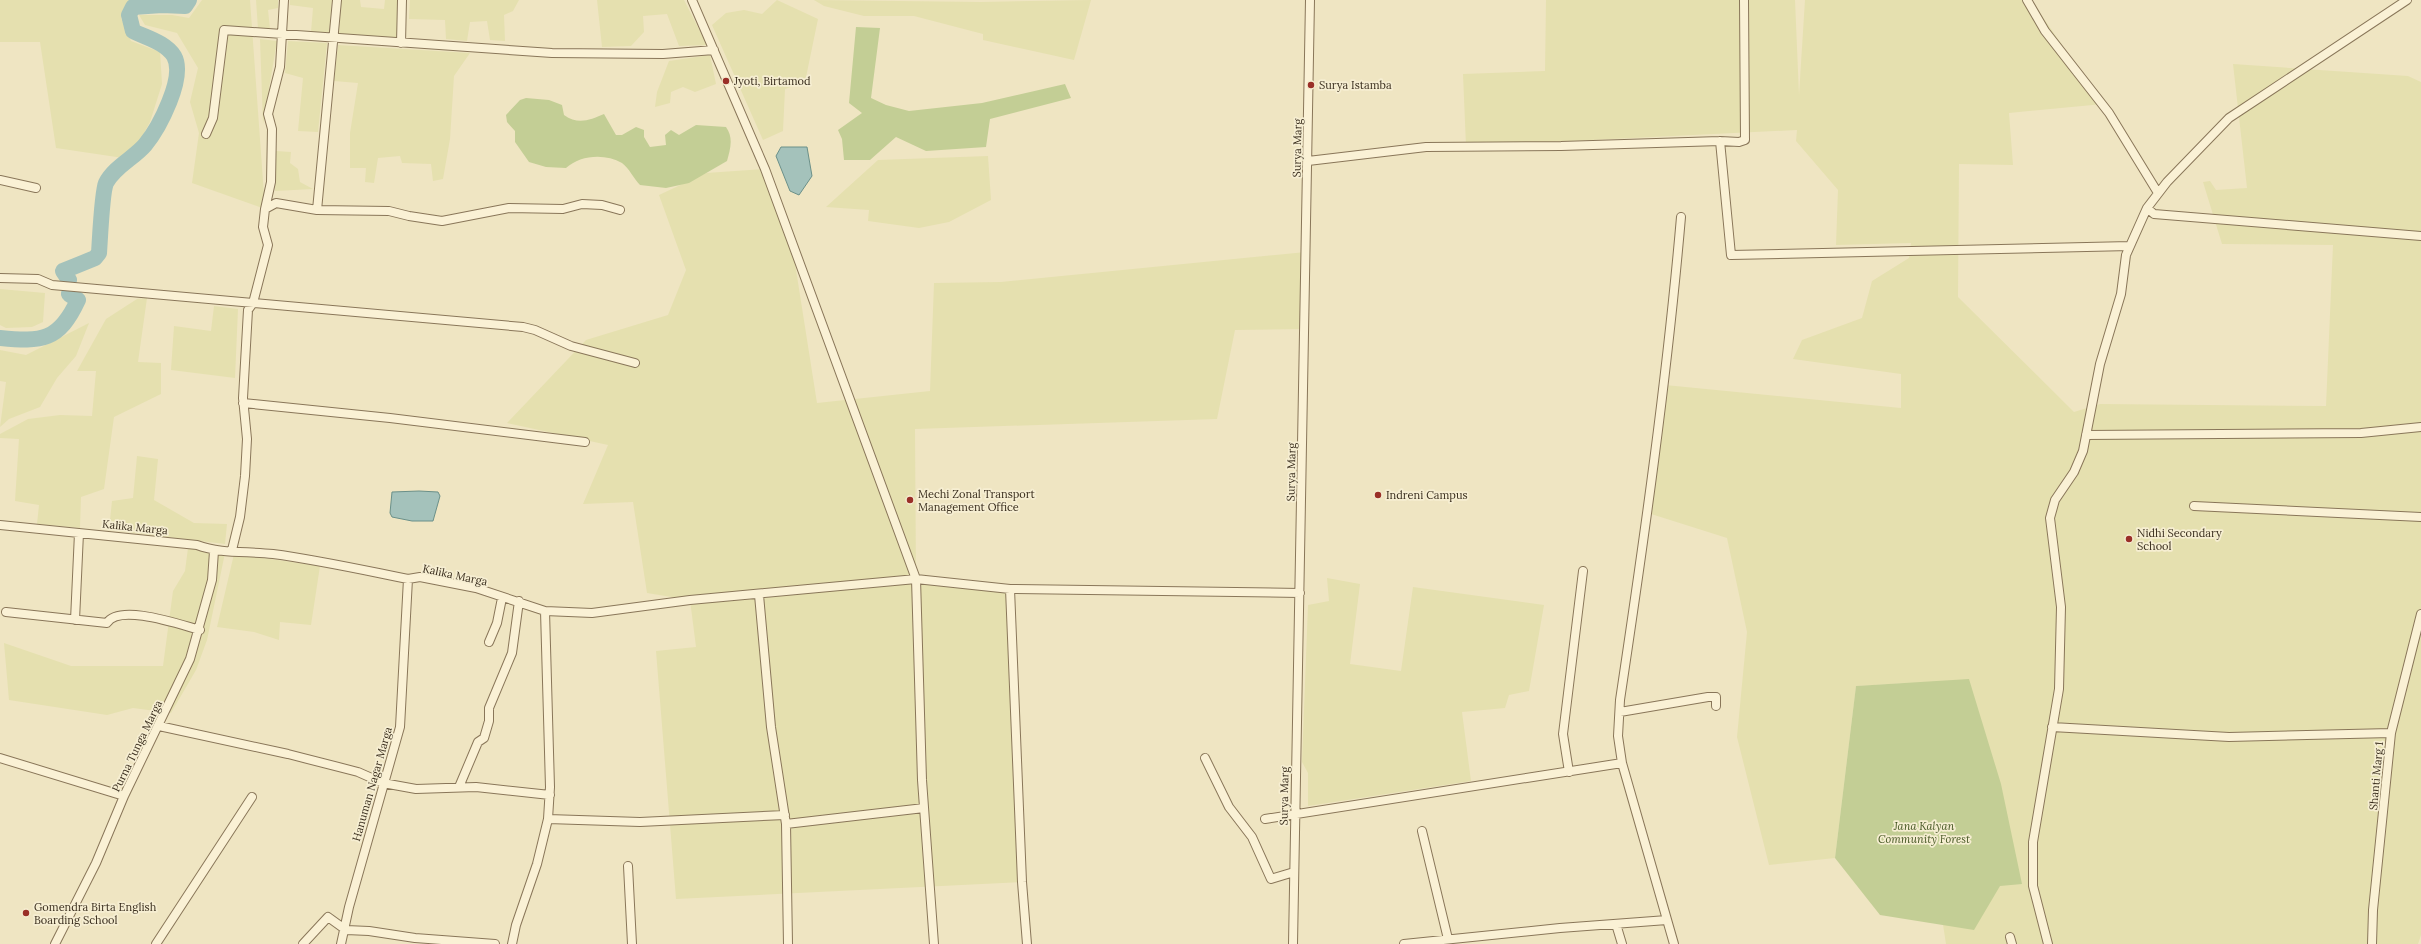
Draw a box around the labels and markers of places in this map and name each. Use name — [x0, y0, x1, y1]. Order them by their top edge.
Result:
place label: Jyoti, Birtamod — [733, 74, 811, 88]
marker: Jyoti, Birtamod — [721, 76, 731, 86]
place label: Surya Istamba — [1319, 78, 1392, 92]
marker: Surya Istamba — [1306, 80, 1316, 90]
place label: Mechi Zonal Transport Management Office — [918, 487, 1036, 514]
place label: Indreni Campus — [1386, 488, 1468, 502]
marker: Indreni Campus — [1373, 490, 1383, 500]
marker: Mechi Zonal Transport Management Office — [905, 495, 915, 505]
place label: Nidhi Secondary School — [2137, 526, 2222, 553]
marker: Nidhi Secondary School — [2124, 534, 2134, 544]
place label: Gomendra Birta English Boarding School — [34, 900, 157, 927]
marker: Gomendra Birta English Boarding School — [21, 908, 31, 918]

